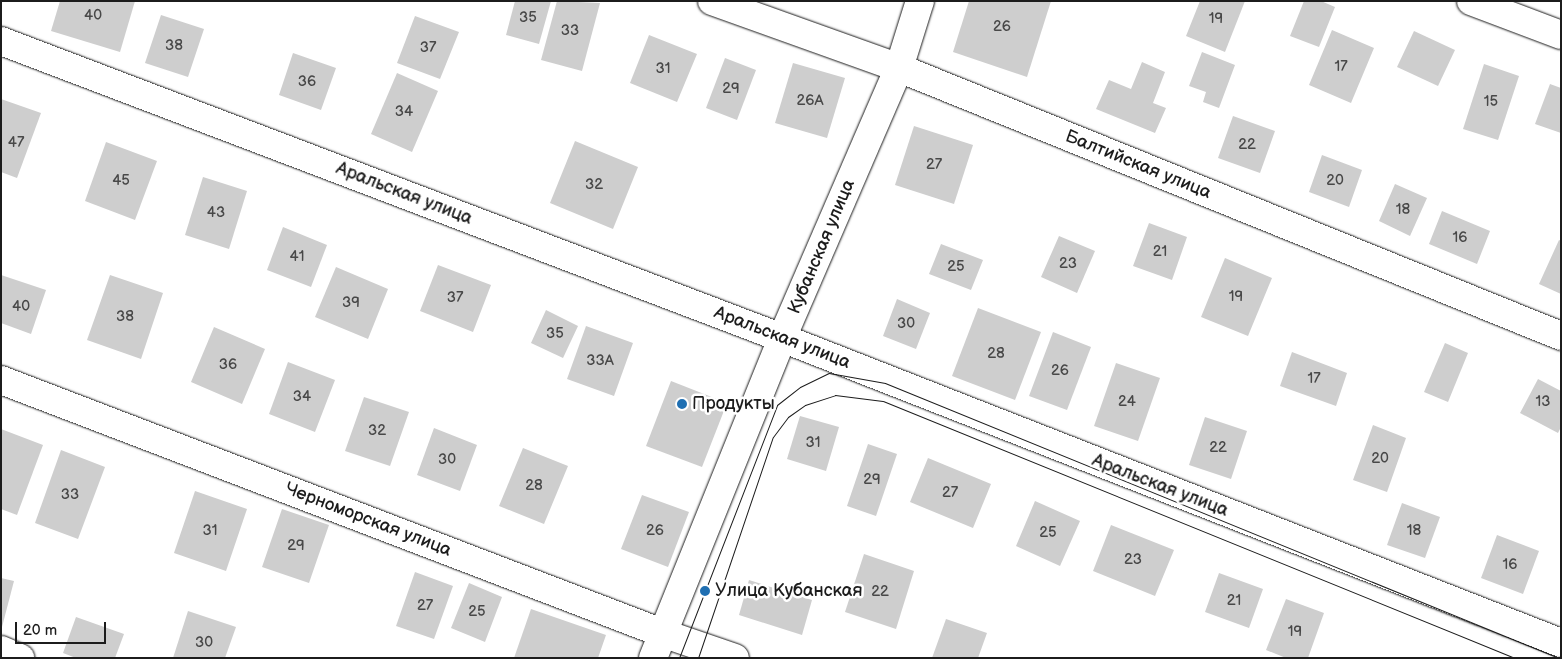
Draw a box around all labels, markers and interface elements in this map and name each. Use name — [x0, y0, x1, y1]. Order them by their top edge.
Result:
house number: 40 — [84, 7, 102, 25]
house number: 35 — [519, 9, 537, 27]
house number: 19 — [1209, 10, 1223, 28]
house number: 26 — [993, 18, 1011, 36]
house number: 33 — [561, 22, 579, 40]
house number: 38 — [165, 37, 183, 55]
house number: 37 — [420, 39, 436, 57]
house number: 17 — [1334, 58, 1348, 76]
house number: 31 — [655, 60, 671, 78]
house number: 36 — [298, 73, 316, 91]
house number: 29 — [722, 80, 740, 98]
house number: 26А — [796, 92, 824, 110]
house number: 15 — [1484, 93, 1498, 111]
house number: 34 — [395, 103, 413, 121]
street label: Балтийская улица — [1062, 126, 1214, 204]
house number: 47 — [8, 134, 24, 152]
house number: 22 — [1238, 136, 1256, 154]
house number: 27 — [926, 156, 942, 174]
street label: Аральская улица — [333, 158, 475, 230]
house number: 45 — [112, 172, 130, 190]
house number: 20 — [1326, 172, 1344, 190]
house number: 32 — [585, 176, 603, 194]
street label: Кубанская улица — [784, 177, 860, 317]
house number: 18 — [1396, 201, 1410, 219]
house number: 43 — [207, 204, 225, 222]
house number: 16 — [1453, 229, 1467, 247]
house number: 21 — [1153, 243, 1167, 261]
house number: 41 — [290, 248, 304, 266]
house number: 23 — [1059, 255, 1077, 273]
house number: 25 — [947, 258, 965, 276]
house number: 19 — [1229, 288, 1243, 306]
house number: 37 — [447, 289, 463, 307]
house number: 39 — [342, 294, 360, 312]
house number: 40 — [12, 298, 30, 316]
street label: Аральская улица — [711, 302, 853, 374]
house number: 38 — [116, 308, 134, 326]
house number: 30 — [897, 315, 915, 333]
house number: 35 — [546, 325, 564, 343]
house number: 28 — [987, 345, 1005, 363]
house number: 33А — [586, 352, 614, 370]
house number: 36 — [219, 356, 237, 374]
house number: 26 — [1051, 362, 1069, 380]
house number: 17 — [1307, 370, 1321, 388]
house number: 34 — [293, 388, 311, 406]
place label: Продукты — [692, 393, 775, 415]
house number: 24 — [1118, 393, 1136, 411]
house number: 13 — [1535, 393, 1551, 411]
marker: Продукты — [676, 398, 688, 410]
house number: 32 — [368, 422, 386, 440]
house number: 31 — [805, 434, 821, 452]
house number: 22 — [1209, 439, 1227, 457]
street label: Аральская улица — [1089, 450, 1231, 522]
house number: 20 — [1371, 450, 1389, 468]
house number: 30 — [438, 451, 456, 469]
house number: 29 — [863, 471, 881, 489]
house number: 28 — [525, 477, 543, 495]
street label: Черноморская улица — [282, 478, 454, 562]
house number: 27 — [942, 484, 958, 502]
house number: 33 — [61, 486, 79, 504]
house number: 31 — [202, 522, 218, 540]
house number: 26 — [646, 522, 664, 540]
house number: 18 — [1407, 522, 1421, 540]
house number: 25 — [1039, 524, 1057, 542]
house number: 29 — [287, 537, 305, 555]
house number: 23 — [1124, 551, 1142, 569]
house number: 16 — [1503, 556, 1517, 574]
place label: Улица Кубанская — [715, 580, 862, 602]
house number: 22 — [871, 583, 889, 601]
marker: Улица Кубанская — [699, 585, 711, 597]
house number: 21 — [1227, 592, 1241, 610]
house number: 27 — [417, 597, 433, 615]
house number: 25 — [468, 603, 486, 621]
scale bar — [18, 612, 109, 644]
text: 20 m — [23, 621, 57, 640]
house number: 19 — [1288, 623, 1302, 641]
house number: 30 — [195, 634, 213, 652]

